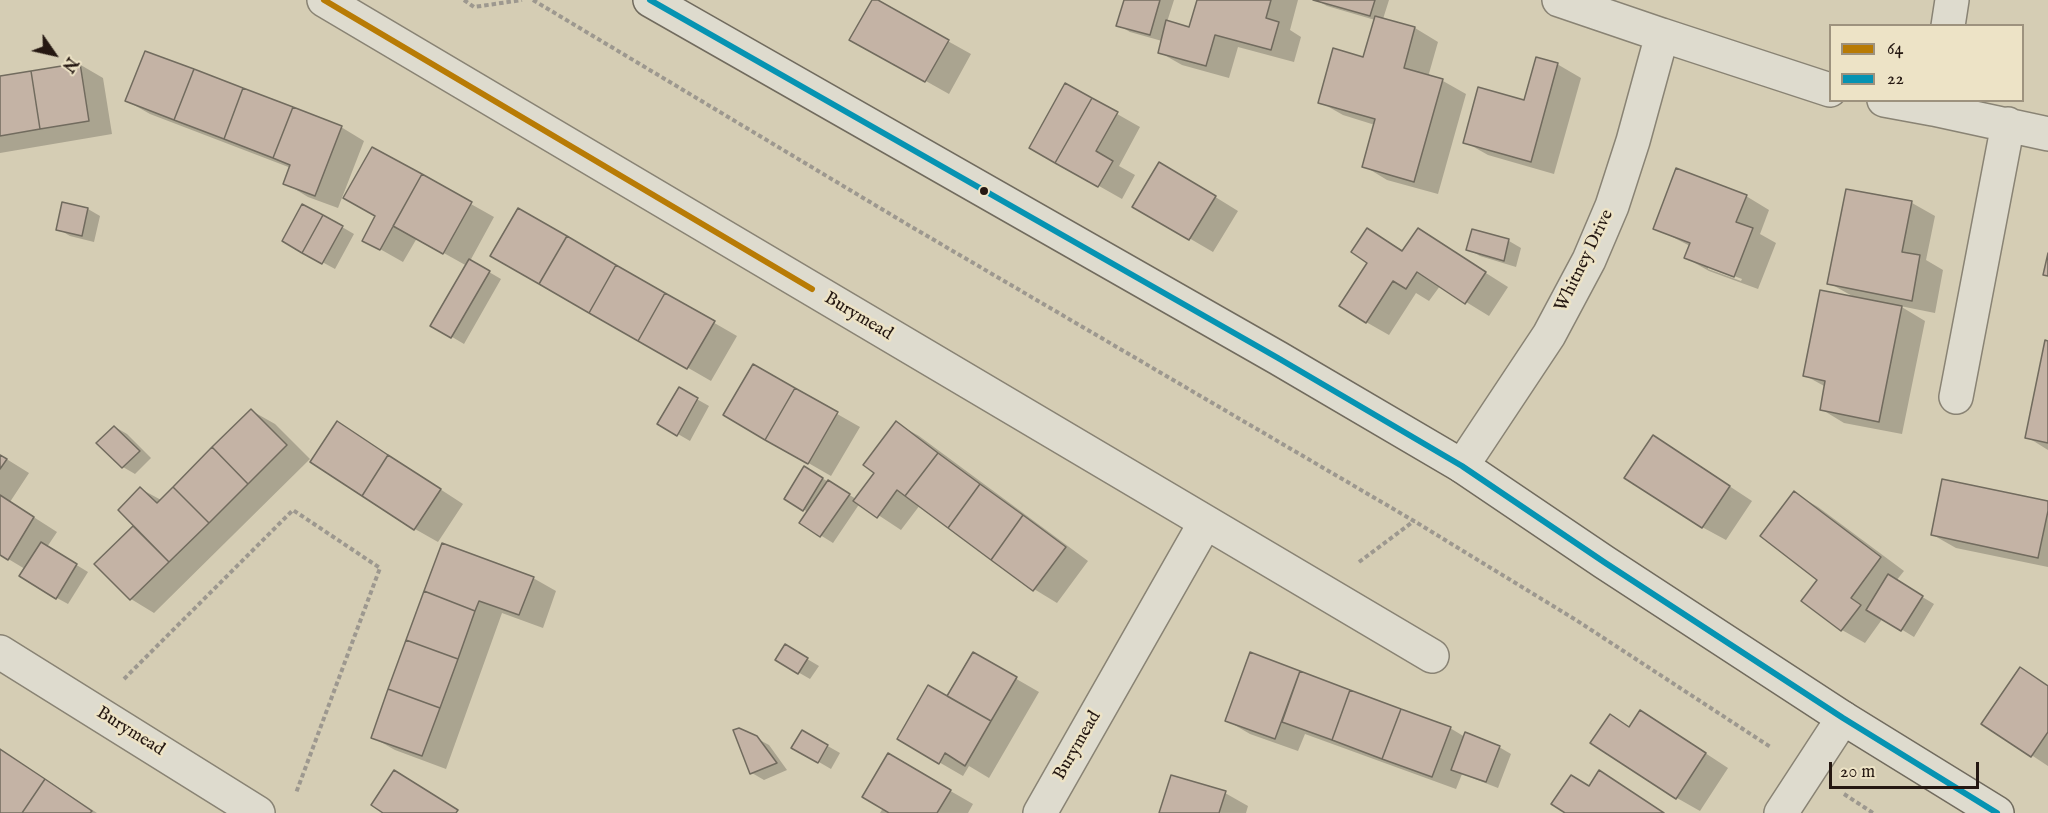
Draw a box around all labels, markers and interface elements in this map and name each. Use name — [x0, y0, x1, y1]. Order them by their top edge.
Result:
north arrow — [24, 24, 84, 84]
legend — [1829, 24, 2024, 102]
text: 64 — [1887, 38, 1903, 61]
text: N — [57, 53, 81, 75]
text: 22 — [1887, 68, 1904, 91]
unlabelled marker — [978, 185, 990, 197]
street label: Whitney Drive — [1551, 206, 1619, 316]
street label: Burymead — [820, 288, 896, 346]
street label: Burymead — [92, 703, 168, 761]
street label: Burymead — [1050, 708, 1106, 784]
scale bar — [1832, 750, 1982, 788]
text: 20 m — [1840, 761, 1875, 784]

